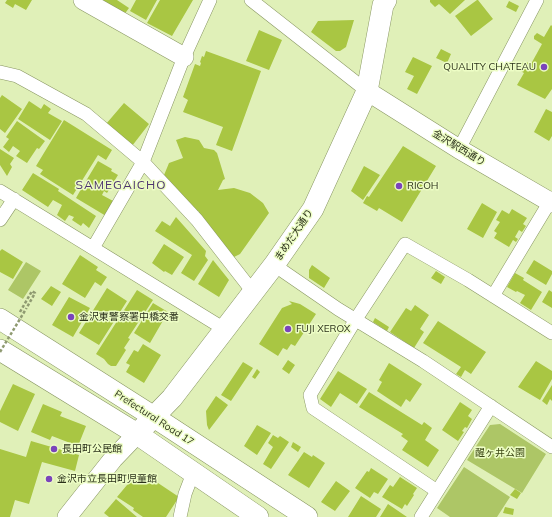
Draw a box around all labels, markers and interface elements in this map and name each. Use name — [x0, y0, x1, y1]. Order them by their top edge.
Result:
place label: QUALITY CHATEAU — [443, 61, 536, 73]
marker: QUALITY CHATEAU — [539, 62, 549, 72]
street label: 金沢駅西通り — [430, 127, 488, 169]
district label: SAMEGAICHO — [76, 178, 166, 192]
place label: RICOH — [407, 180, 439, 192]
marker: RICOH — [394, 181, 404, 191]
street label: まめだ大通り — [272, 207, 316, 263]
place label: 金沢東警察署中橋交番 — [79, 311, 179, 323]
marker: 金沢東警察署中橋交番 — [66, 312, 76, 322]
place label: FUJI XEROX — [296, 323, 350, 335]
marker: FUJI XEROX — [283, 324, 293, 334]
street label: Prefectural Road 17 — [112, 388, 196, 448]
place label: 長田町公民館 — [62, 443, 122, 455]
marker: 長田町公民館 — [49, 444, 59, 454]
park label: 醒ヶ井公園 — [475, 447, 525, 459]
place label: 金沢市立長田町児童館 — [57, 473, 157, 485]
marker: 金沢市立長田町児童館 — [44, 474, 54, 484]

